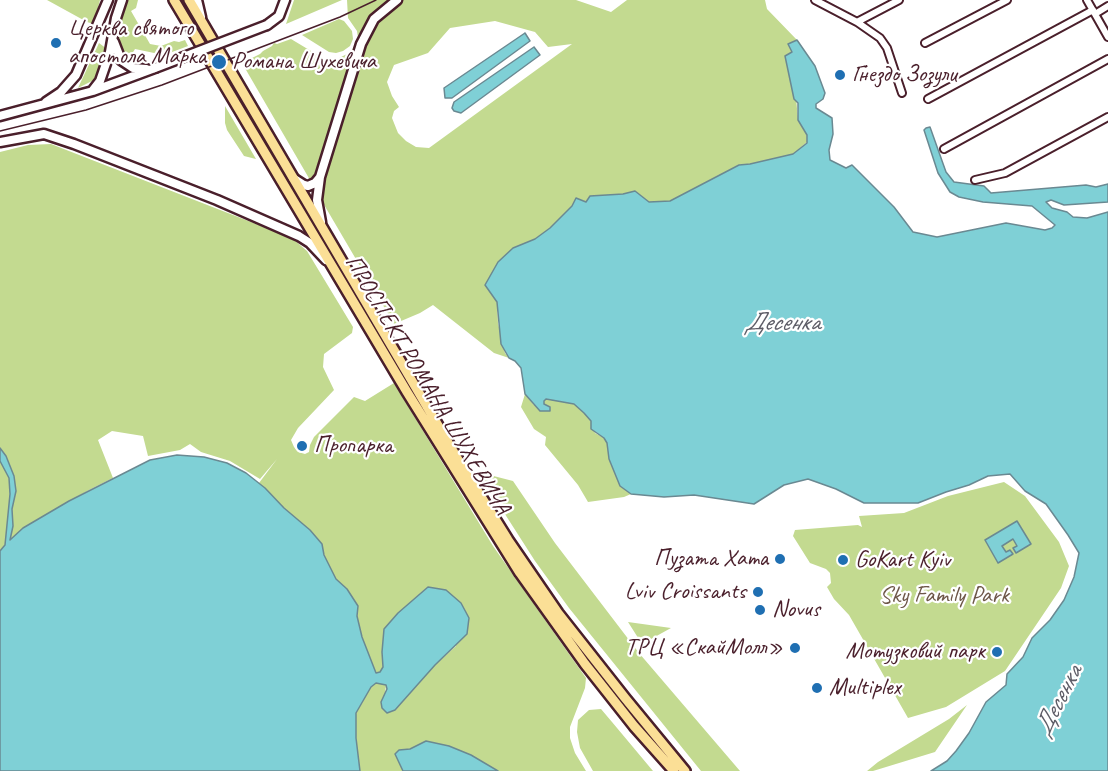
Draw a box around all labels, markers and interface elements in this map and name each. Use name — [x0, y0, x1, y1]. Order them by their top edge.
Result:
place label: Церква святого апостола Марка — [68, 15, 206, 71]
marker: Церква святого апостола Марка — [49, 36, 63, 50]
place label: Романа Шухевича — [232, 48, 376, 76]
marker: Романа Шухевича — [210, 53, 228, 71]
place label: Гнездо Зозули — [852, 61, 956, 89]
marker: Гнездо Зозули — [833, 68, 847, 82]
street label: ПРОСПЕКТ РОМАНА ШУХЕВИЧА — [338, 250, 516, 520]
water label: Десенка — [744, 307, 820, 339]
place label: Пропарка — [314, 432, 393, 460]
marker: Пропарка — [295, 439, 309, 453]
place label: Пузата Хата — [654, 545, 768, 573]
place label: GoKart Kyiv — [855, 546, 950, 574]
marker: Пузата Хата — [773, 552, 787, 566]
marker: GoKart Kyiv — [836, 553, 850, 567]
place label: Lviv Croissants — [625, 578, 746, 606]
park label: Sky Family Park — [879, 582, 1009, 610]
marker: Lviv Croissants — [751, 585, 765, 599]
place label: Novus — [772, 596, 820, 624]
marker: Novus — [753, 603, 767, 617]
place label: ТРЦ «СкайМолл» — [625, 634, 783, 662]
place label: Мотузковий парк — [846, 638, 985, 666]
marker: ТРЦ «СкайМолл» — [788, 641, 802, 655]
marker: Мотузковий парк — [990, 645, 1004, 659]
water label: Десенка — [1028, 660, 1090, 742]
place label: Multiplex — [829, 674, 901, 702]
marker: Multiplex — [810, 681, 824, 695]

